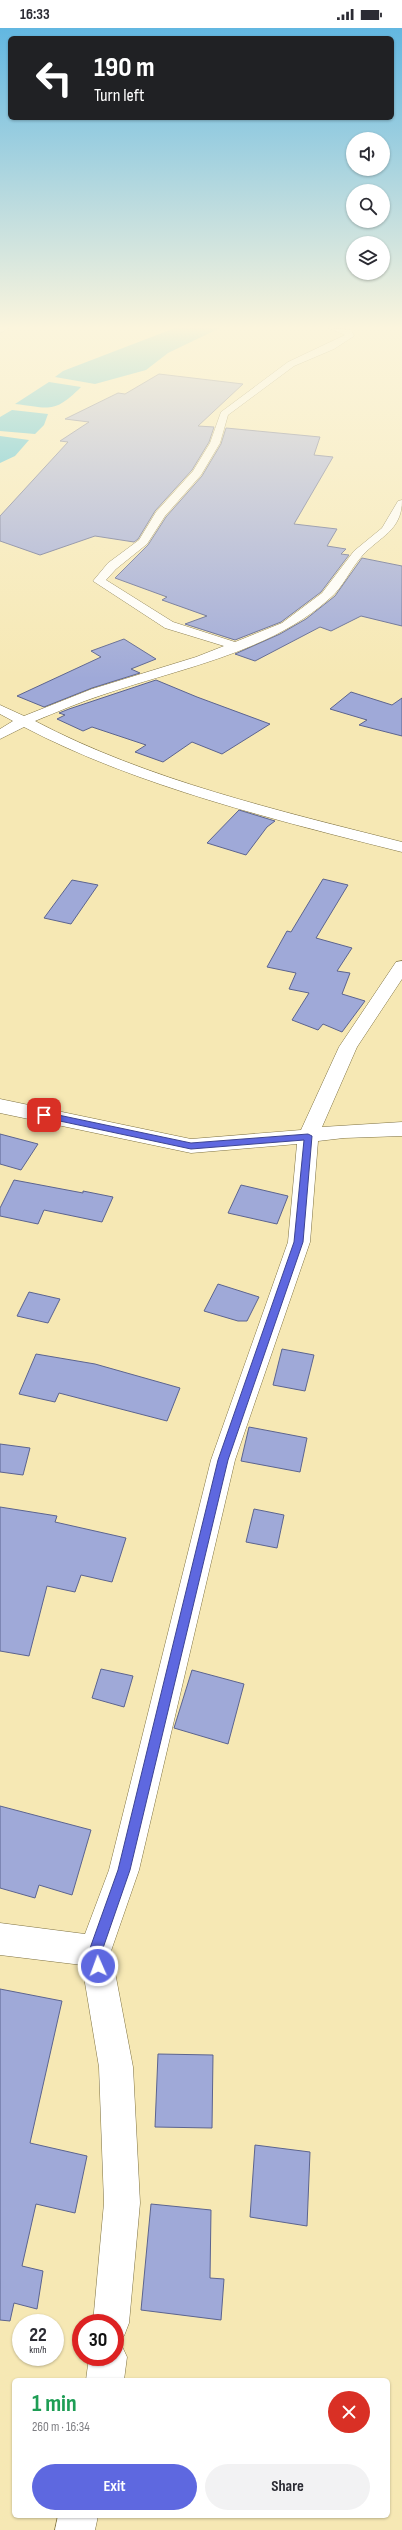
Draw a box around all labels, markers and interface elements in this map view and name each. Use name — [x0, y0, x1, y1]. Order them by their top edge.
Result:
text: 16:33 — [20, 5, 50, 24]
text: 190 m — [94, 51, 155, 84]
icon: left — [28, 52, 80, 104]
text: Turn left — [94, 85, 145, 106]
map controls — [346, 132, 390, 280]
button: sound — [346, 132, 390, 176]
button: search — [346, 184, 390, 228]
button: layers — [346, 236, 390, 280]
pin — [27, 1098, 61, 1132]
icon: arrive — [33, 1104, 55, 1126]
position arrow — [77, 1945, 119, 1987]
speed limit sign: 30 — [72, 2314, 124, 2366]
text: 22 — [29, 2323, 47, 2347]
text: km/h — [29, 2344, 47, 2356]
text: 1 min — [32, 2389, 77, 2418]
button: close — [328, 2391, 370, 2433]
text: 260 m · 16:34 — [32, 2419, 90, 2435]
button: Exit — [32, 2464, 197, 2510]
button: Share — [205, 2464, 370, 2510]

